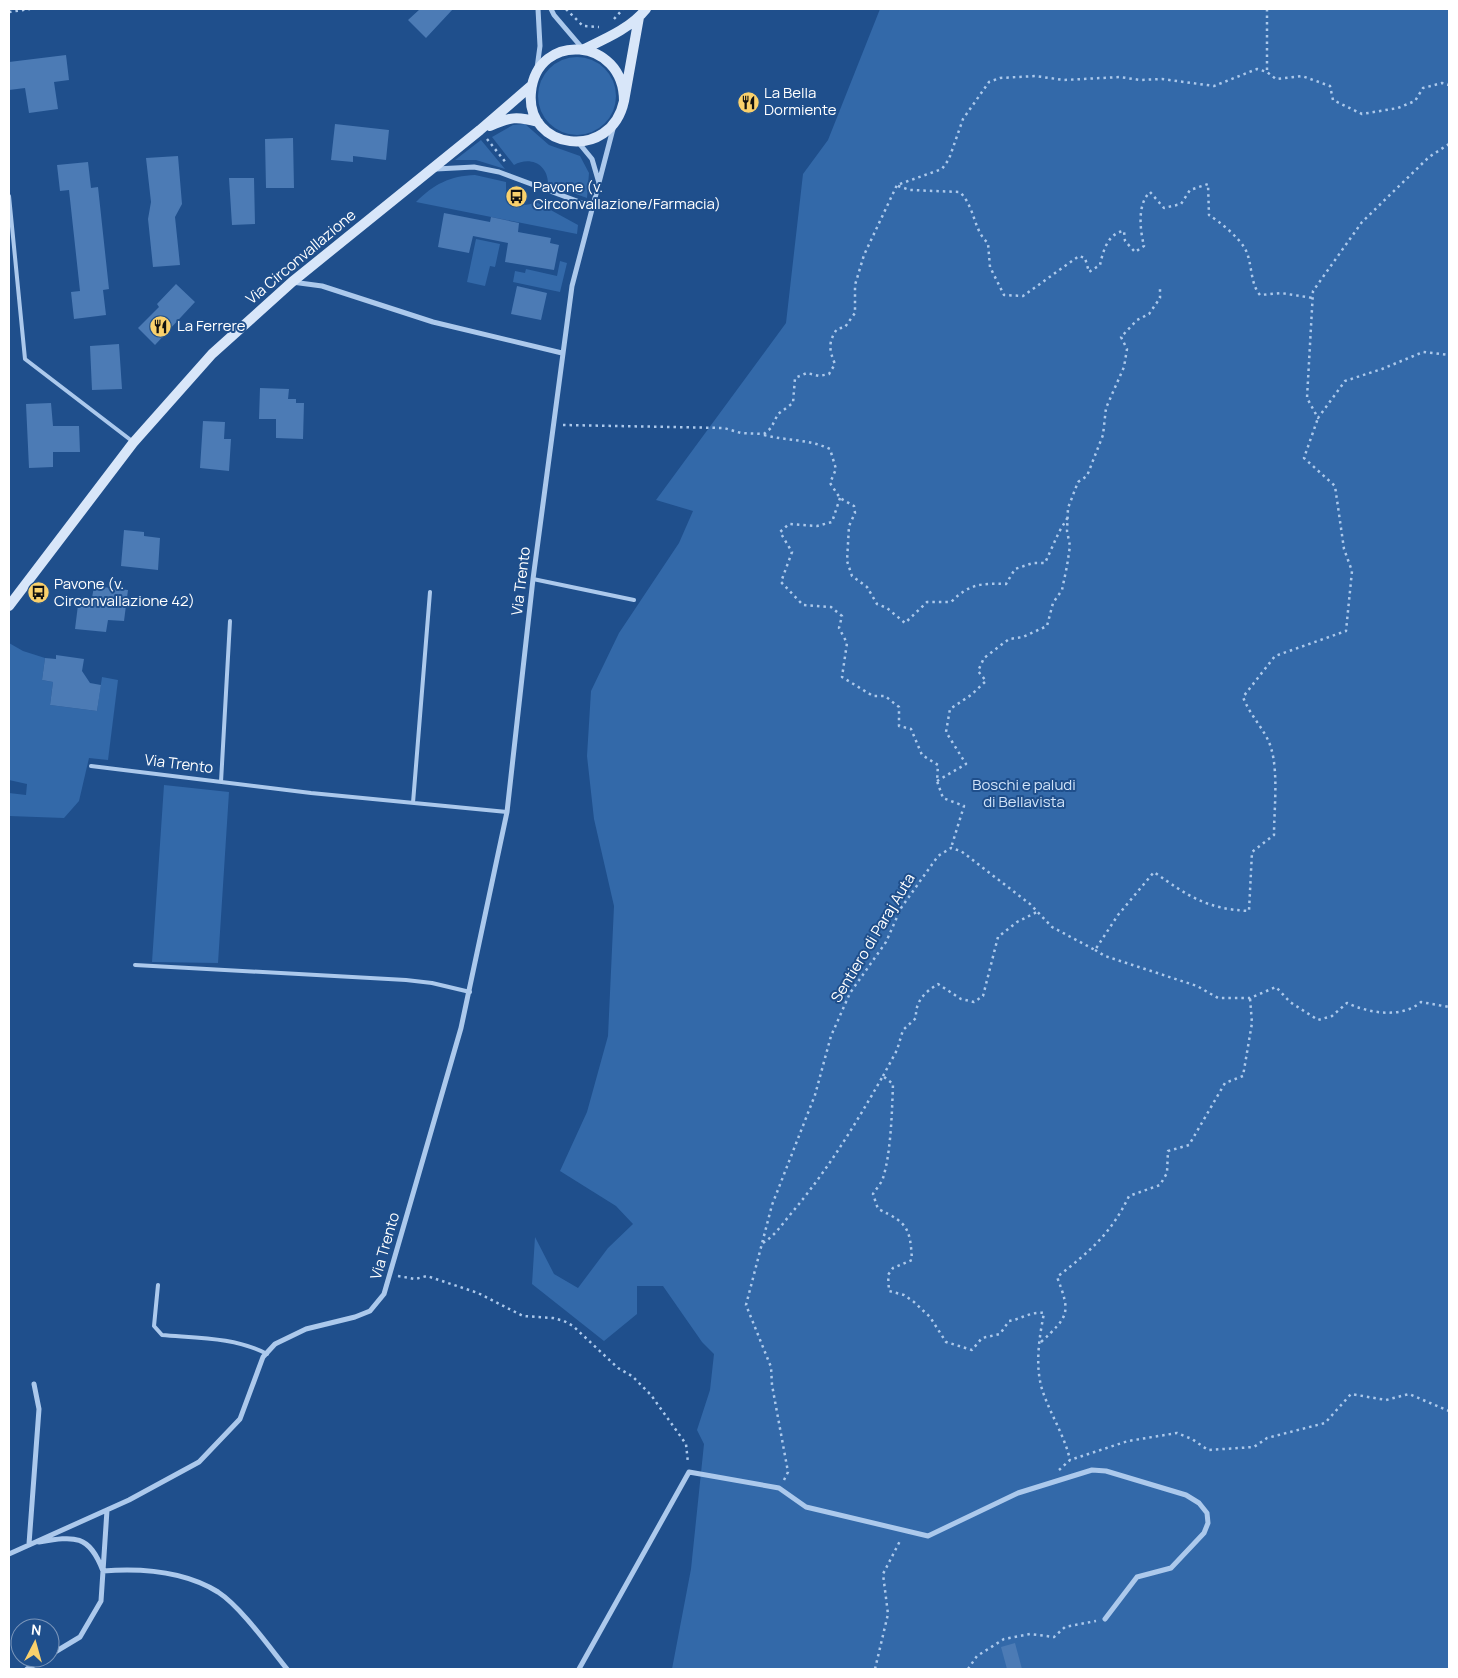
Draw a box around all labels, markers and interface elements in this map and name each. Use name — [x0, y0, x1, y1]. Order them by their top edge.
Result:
place label: La Bella Dormiente — [764, 82, 837, 120]
restaurant icon: La Bella Dormiente — [736, 90, 760, 114]
place label: Pavone (v. Circonvallazione/Farmacia) — [533, 176, 721, 214]
bus stop icon: Pavone (v. Circonvallazione/Farmacia) — [505, 184, 529, 208]
street label: Via Circonvallazione — [241, 204, 360, 309]
restaurant icon: La Ferrere — [149, 314, 173, 338]
place label: La Ferrere — [177, 315, 246, 336]
street label: Via Trento — [506, 545, 535, 617]
place label: Pavone (v. Circonvallazione 42) — [54, 573, 195, 611]
bus stop icon: Pavone (v. Circonvallazione 42) — [26, 581, 50, 605]
street label: Via Trento — [143, 749, 215, 778]
park label: Boschi e paludi di Bellavista — [972, 774, 1076, 812]
street label: Sentiero di Paraj Auta — [826, 869, 920, 1006]
street label: Via Trento — [365, 1210, 404, 1282]
north arrow — [10, 1618, 60, 1668]
text: N — [30, 1620, 42, 1640]

